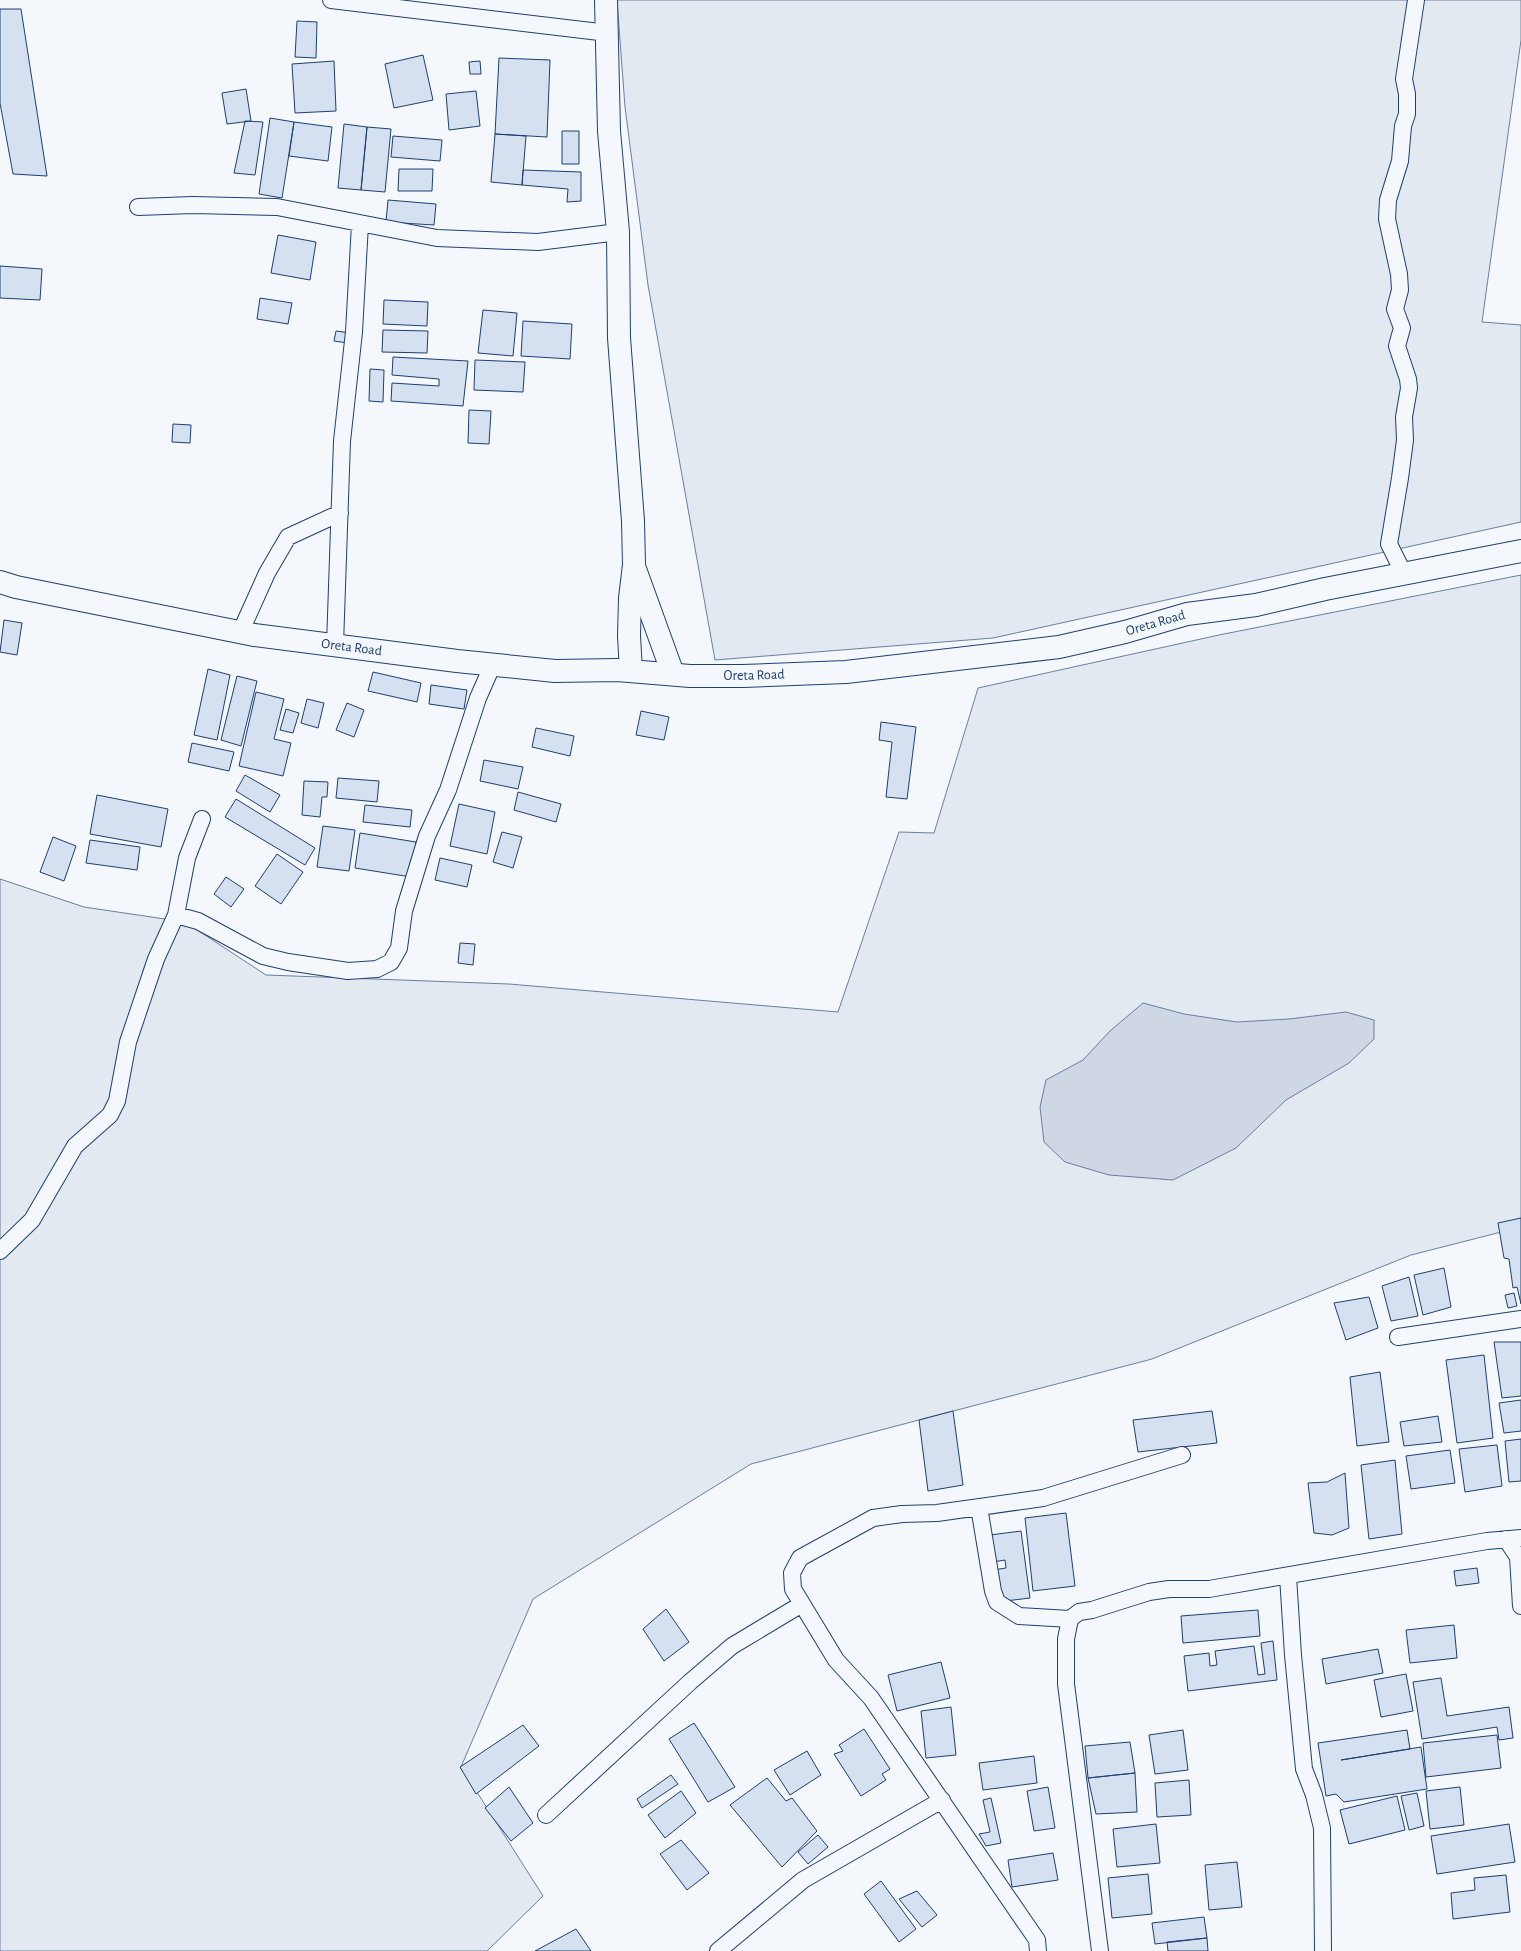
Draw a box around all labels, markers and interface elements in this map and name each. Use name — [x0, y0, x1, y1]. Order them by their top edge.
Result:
street label: Oreta Road — [1124, 608, 1187, 638]
street label: Oreta Road — [320, 637, 383, 658]
street label: Oreta Road — [724, 667, 785, 683]

